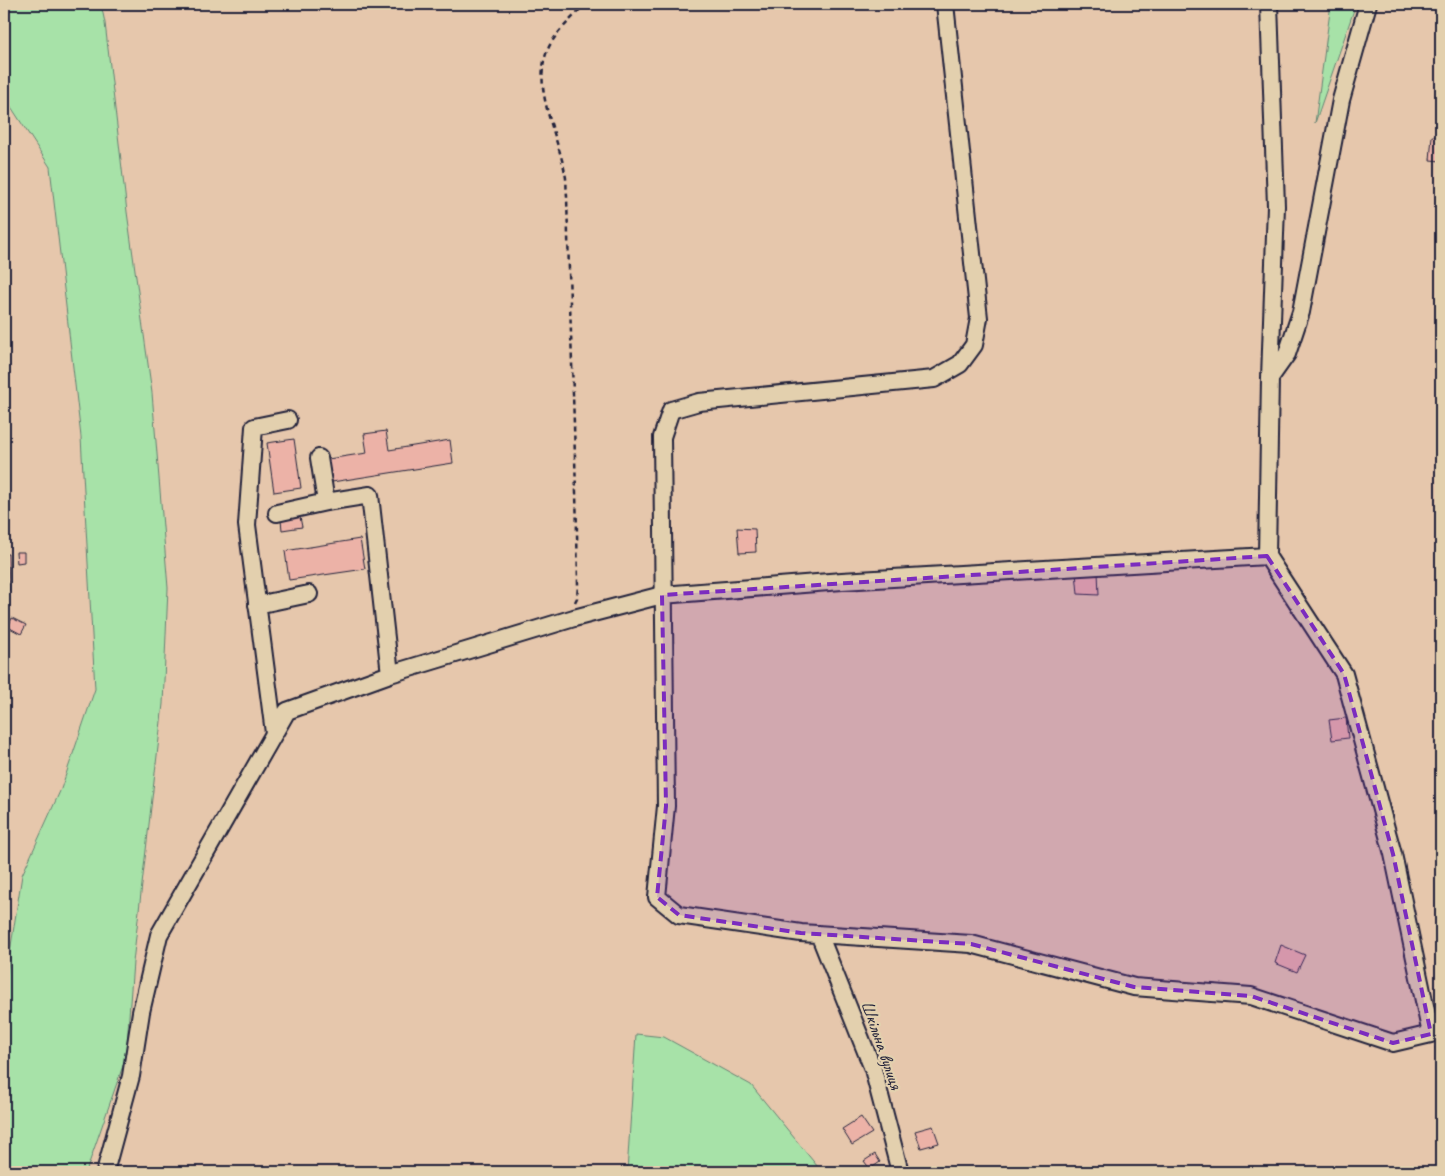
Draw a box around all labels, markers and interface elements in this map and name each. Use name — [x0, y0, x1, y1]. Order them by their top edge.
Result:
street label: Шкільна вулиця — [857, 998, 908, 1094]

